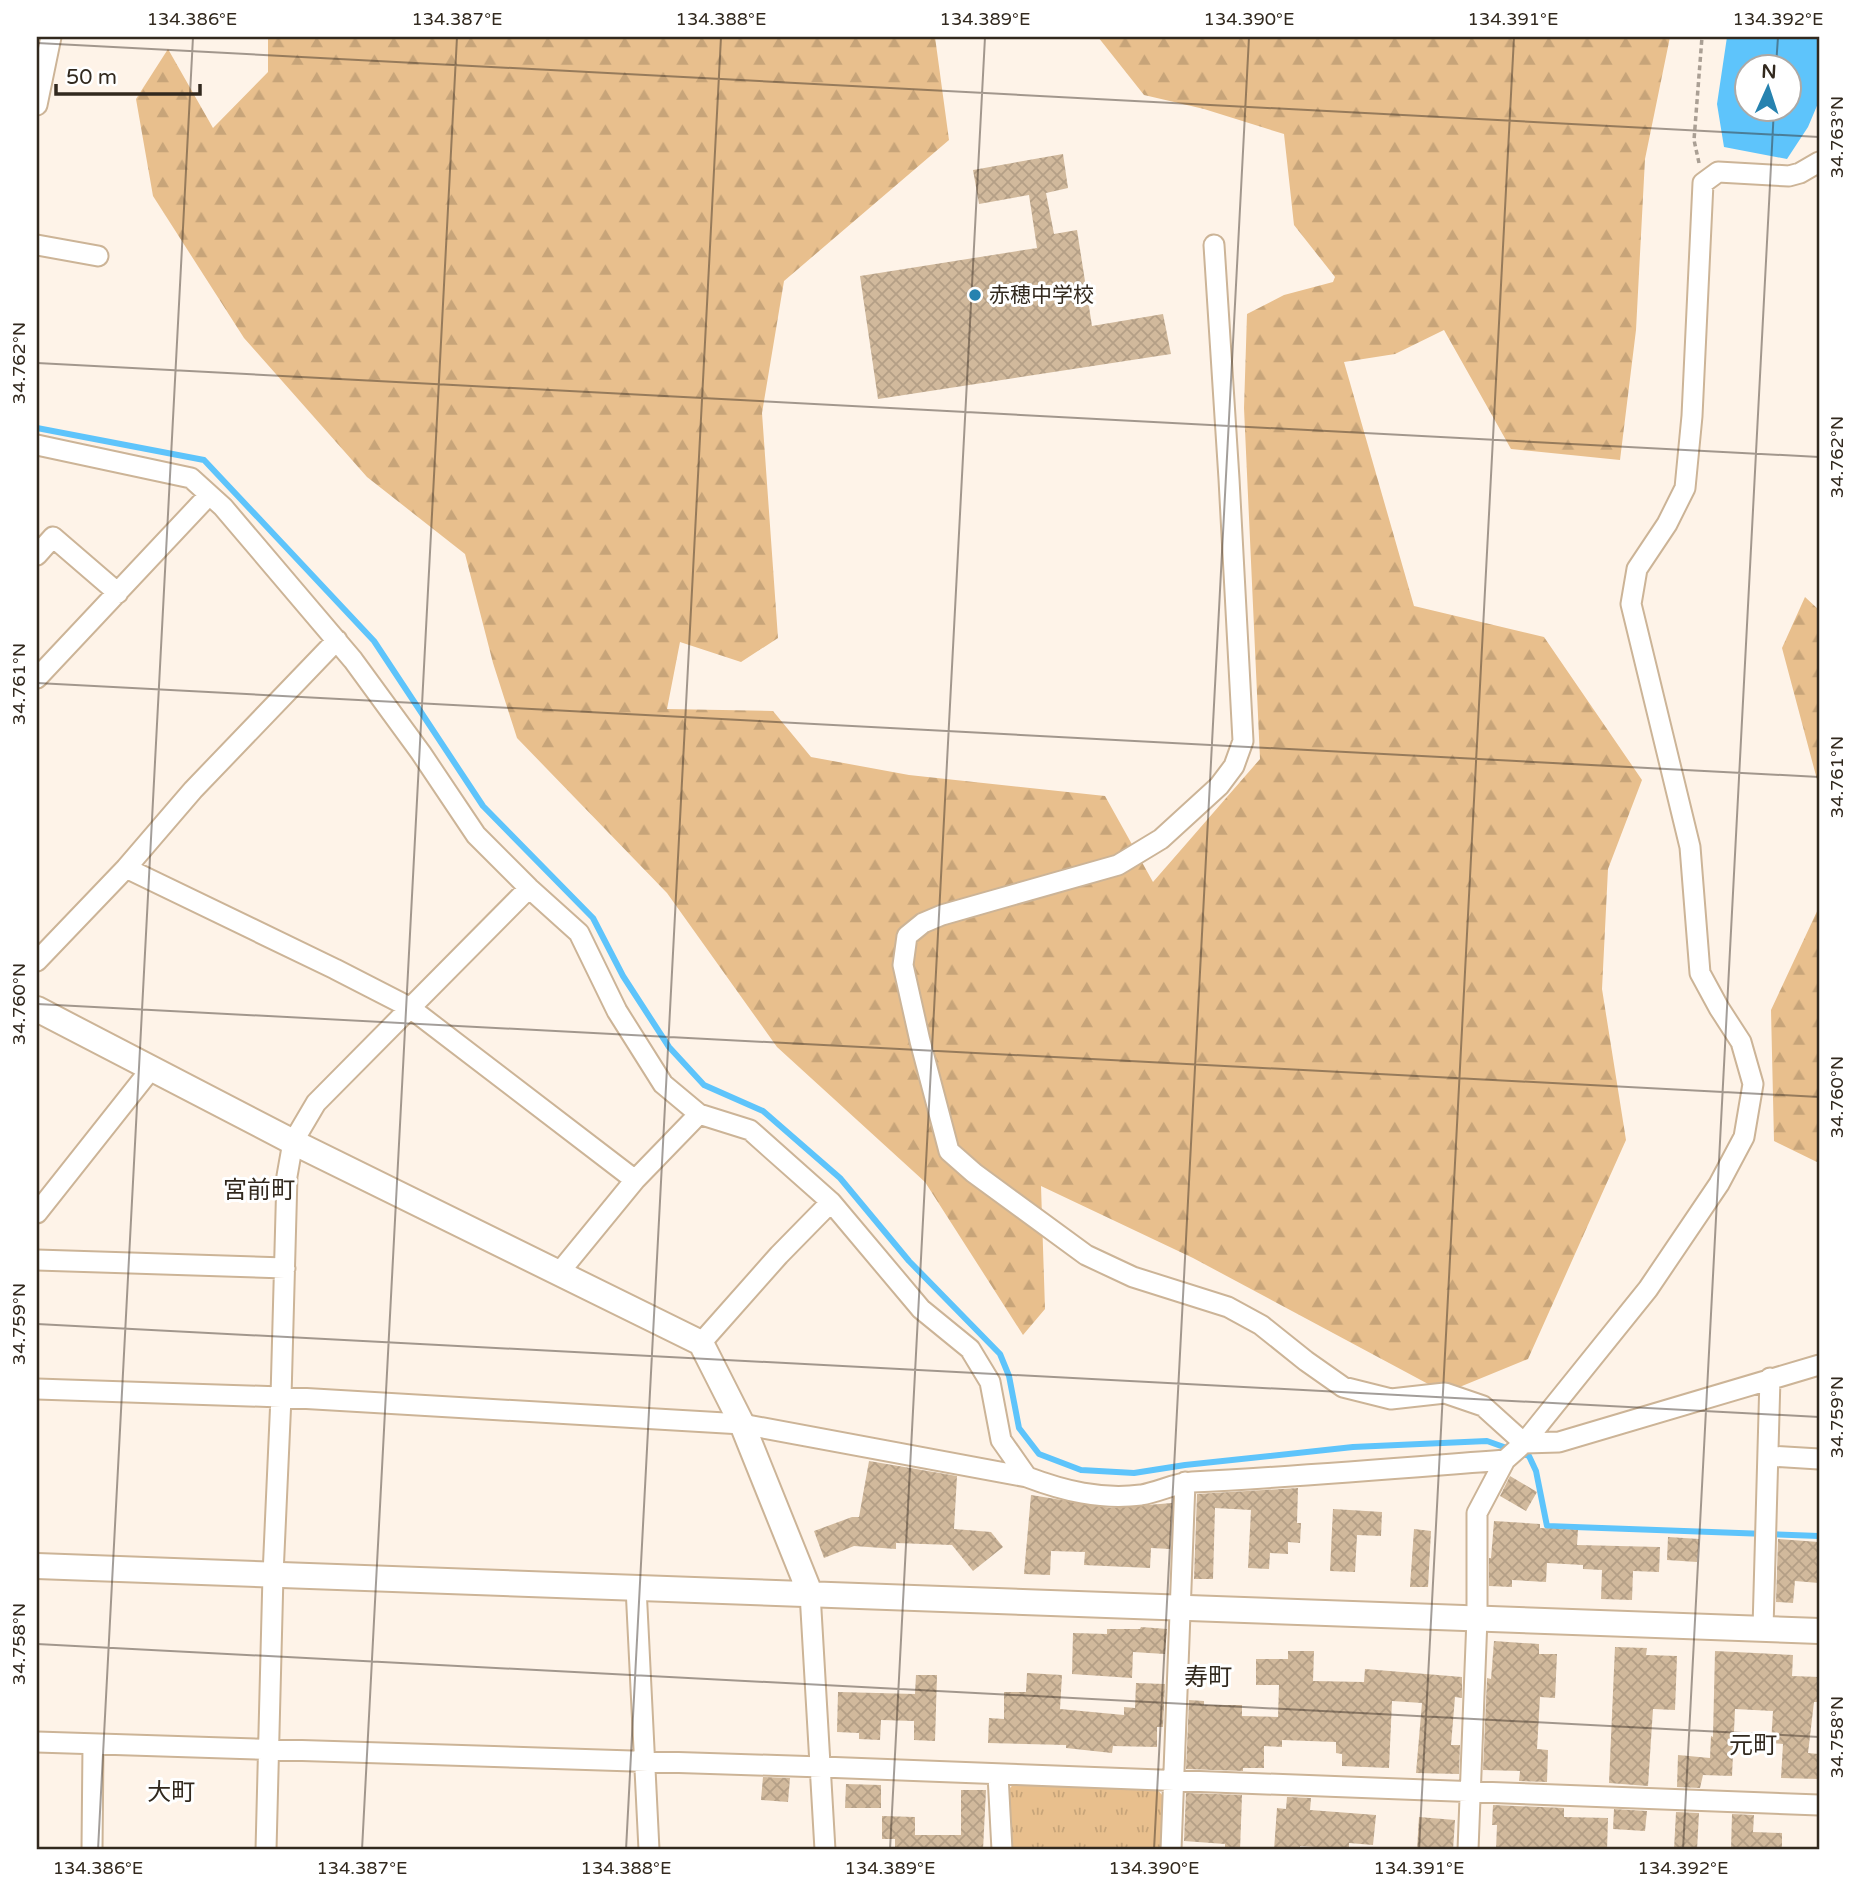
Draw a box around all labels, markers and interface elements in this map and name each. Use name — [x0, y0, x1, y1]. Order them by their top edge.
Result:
text: 134.386°E — [147, 8, 237, 30]
text: 134.387°E — [411, 8, 503, 30]
text: 134.388°E — [676, 8, 766, 30]
text: 134.389°E — [940, 8, 1030, 30]
text: 134.390°E — [1204, 8, 1294, 30]
text: 134.391°E — [1468, 8, 1558, 30]
text: 134.392°E — [1733, 8, 1823, 30]
scale bar — [56, 52, 200, 96]
north arrow — [1734, 52, 1804, 122]
text: N — [1761, 61, 1777, 83]
text: 50 m — [66, 65, 117, 90]
text: 34.763°N — [1826, 96, 1848, 178]
place label: 赤穂中学校 — [989, 283, 1094, 308]
marker: 赤穂中学校 — [967, 287, 983, 303]
text: 34.762°N — [8, 322, 30, 404]
text: 34.762°N — [1826, 416, 1848, 498]
text: 34.761°N — [8, 643, 30, 725]
text: 34.761°N — [1826, 736, 1848, 818]
text: 34.760°N — [8, 963, 30, 1045]
text: 34.760°N — [1826, 1056, 1848, 1138]
district label: 宮前町 — [223, 1176, 295, 1205]
text: 34.759°N — [8, 1283, 30, 1365]
text: 34.759°N — [1826, 1376, 1848, 1458]
text: 34.758°N — [8, 1603, 30, 1685]
district label: 寿町 — [1184, 1663, 1232, 1692]
text: 34.758°N — [1826, 1696, 1848, 1778]
district label: 元町 — [1729, 1731, 1777, 1760]
district label: 大町 — [147, 1778, 195, 1807]
text: 134.386°E — [53, 1857, 143, 1879]
text: 134.387°E — [316, 1857, 408, 1879]
text: 134.388°E — [581, 1857, 671, 1879]
text: 134.389°E — [845, 1857, 935, 1879]
text: 134.390°E — [1109, 1857, 1199, 1879]
text: 134.391°E — [1374, 1857, 1464, 1879]
text: 134.392°E — [1638, 1857, 1728, 1879]

